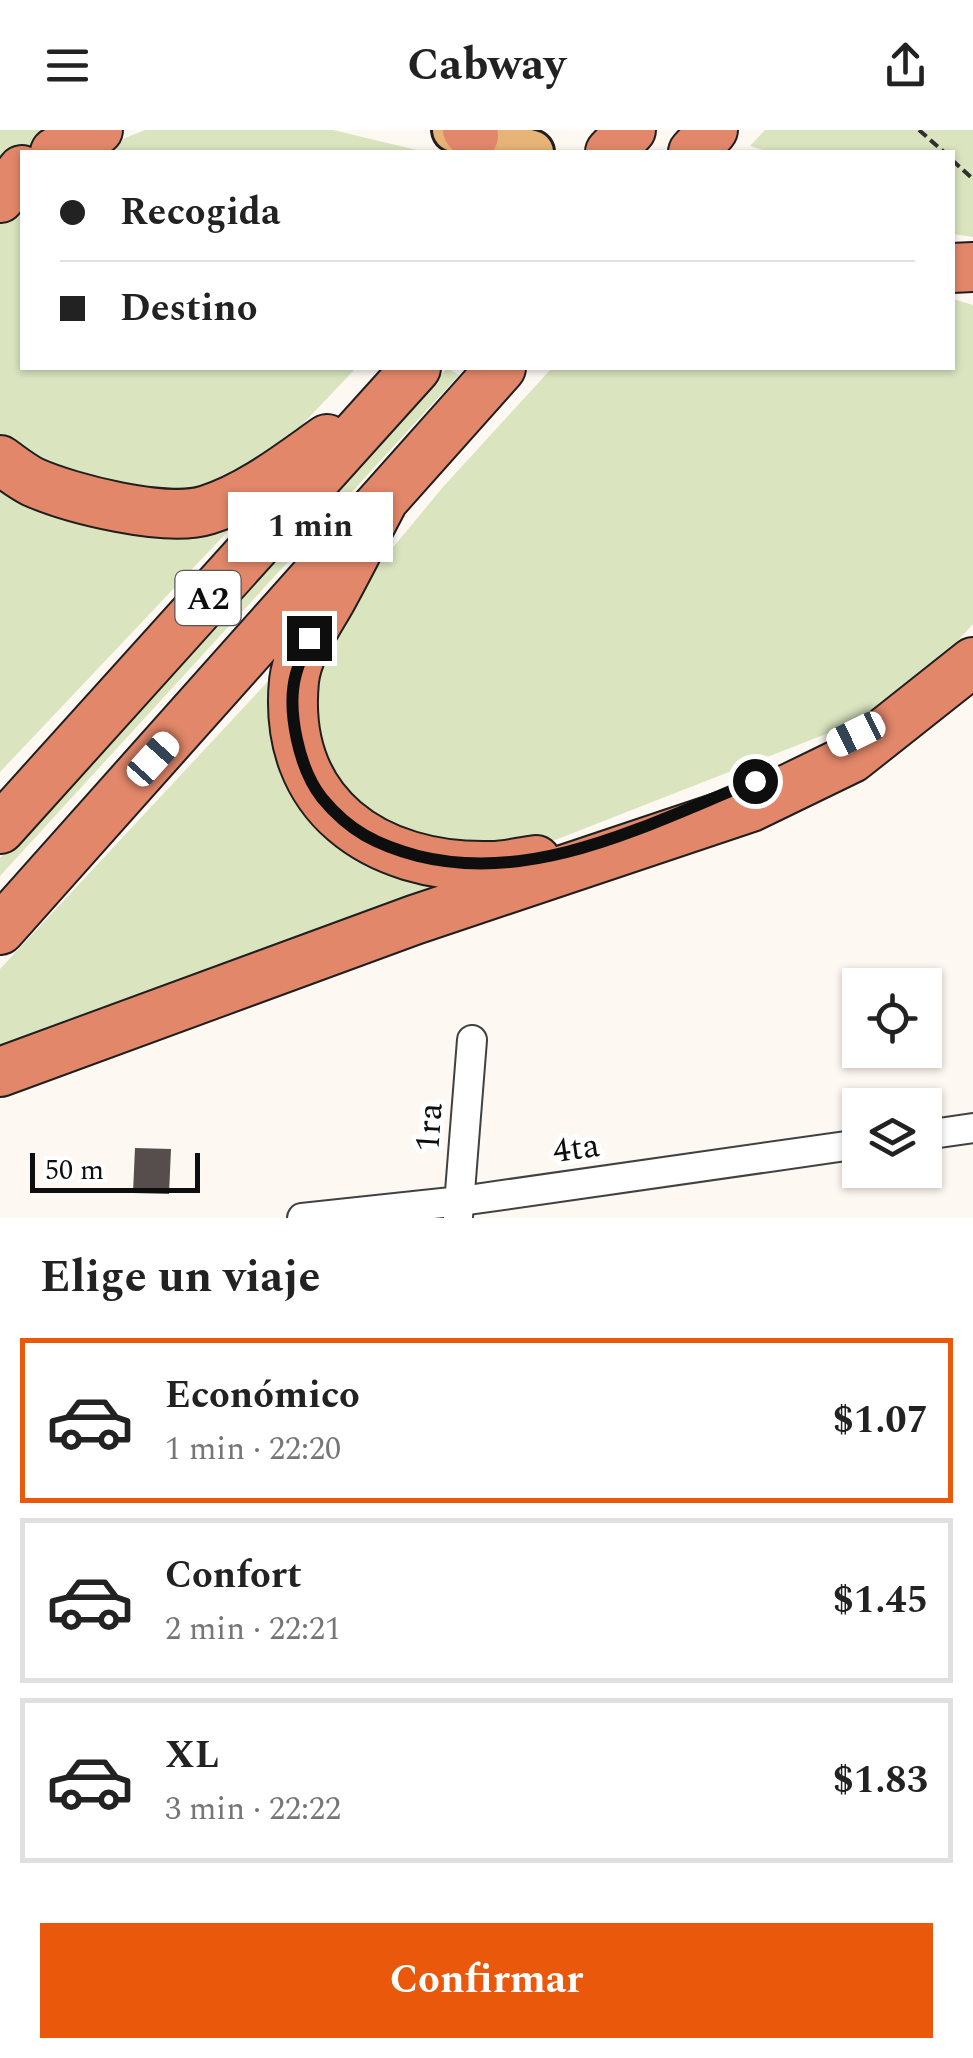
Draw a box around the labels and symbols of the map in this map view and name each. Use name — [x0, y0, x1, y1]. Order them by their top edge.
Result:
callout: 1 min — [226, 493, 392, 563]
road number: A2 — [176, 571, 240, 625]
route end — [287, 616, 332, 661]
car — [822, 707, 890, 761]
car — [122, 727, 184, 791]
route start — [733, 759, 778, 804]
street label: 1ra — [401, 1101, 458, 1153]
street label: 4ta — [549, 1119, 603, 1178]
scale bar — [30, 1148, 200, 1192]

